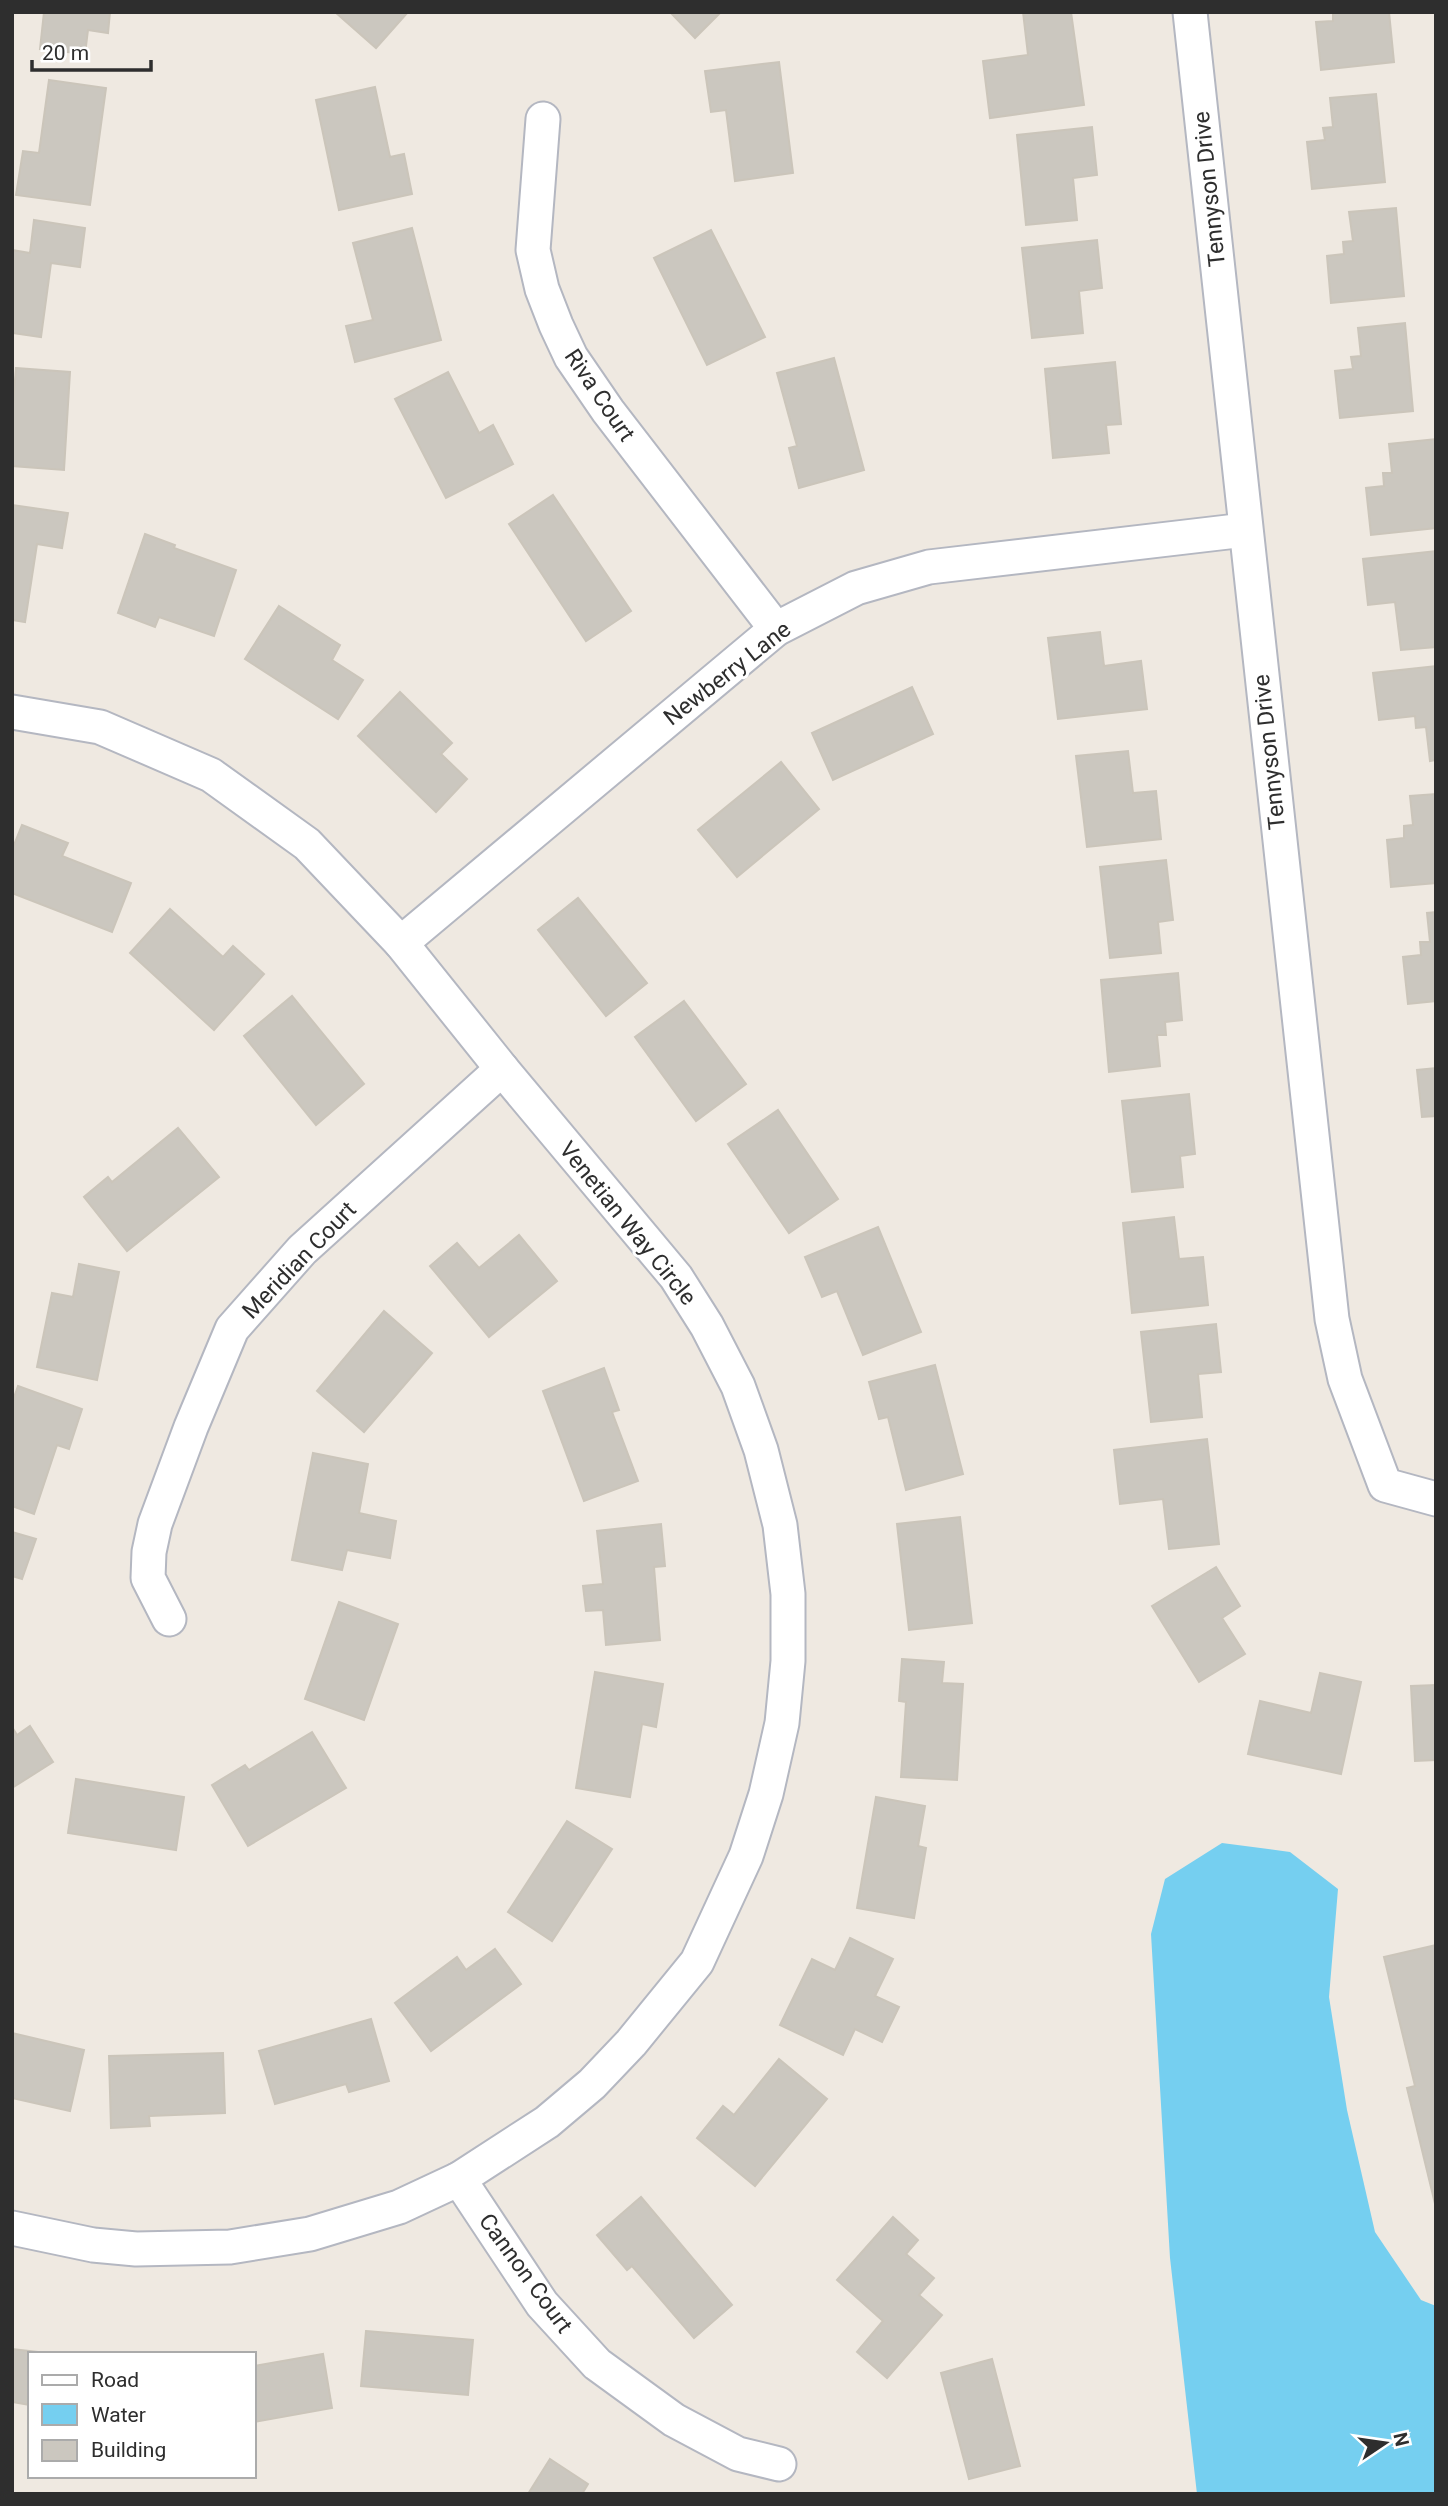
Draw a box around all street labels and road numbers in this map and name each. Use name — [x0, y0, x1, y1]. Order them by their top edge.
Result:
street label: Tennyson Drive — [1188, 110, 1231, 268]
street label: Riva Court — [559, 344, 640, 447]
street label: Newberry Lane — [659, 616, 796, 731]
street label: Tennyson Drive — [1248, 673, 1291, 831]
street label: Venetian Way Circle — [553, 1136, 702, 1310]
street label: Meridian Court — [237, 1196, 362, 1324]
street label: Cannon Court — [473, 2208, 578, 2338]

